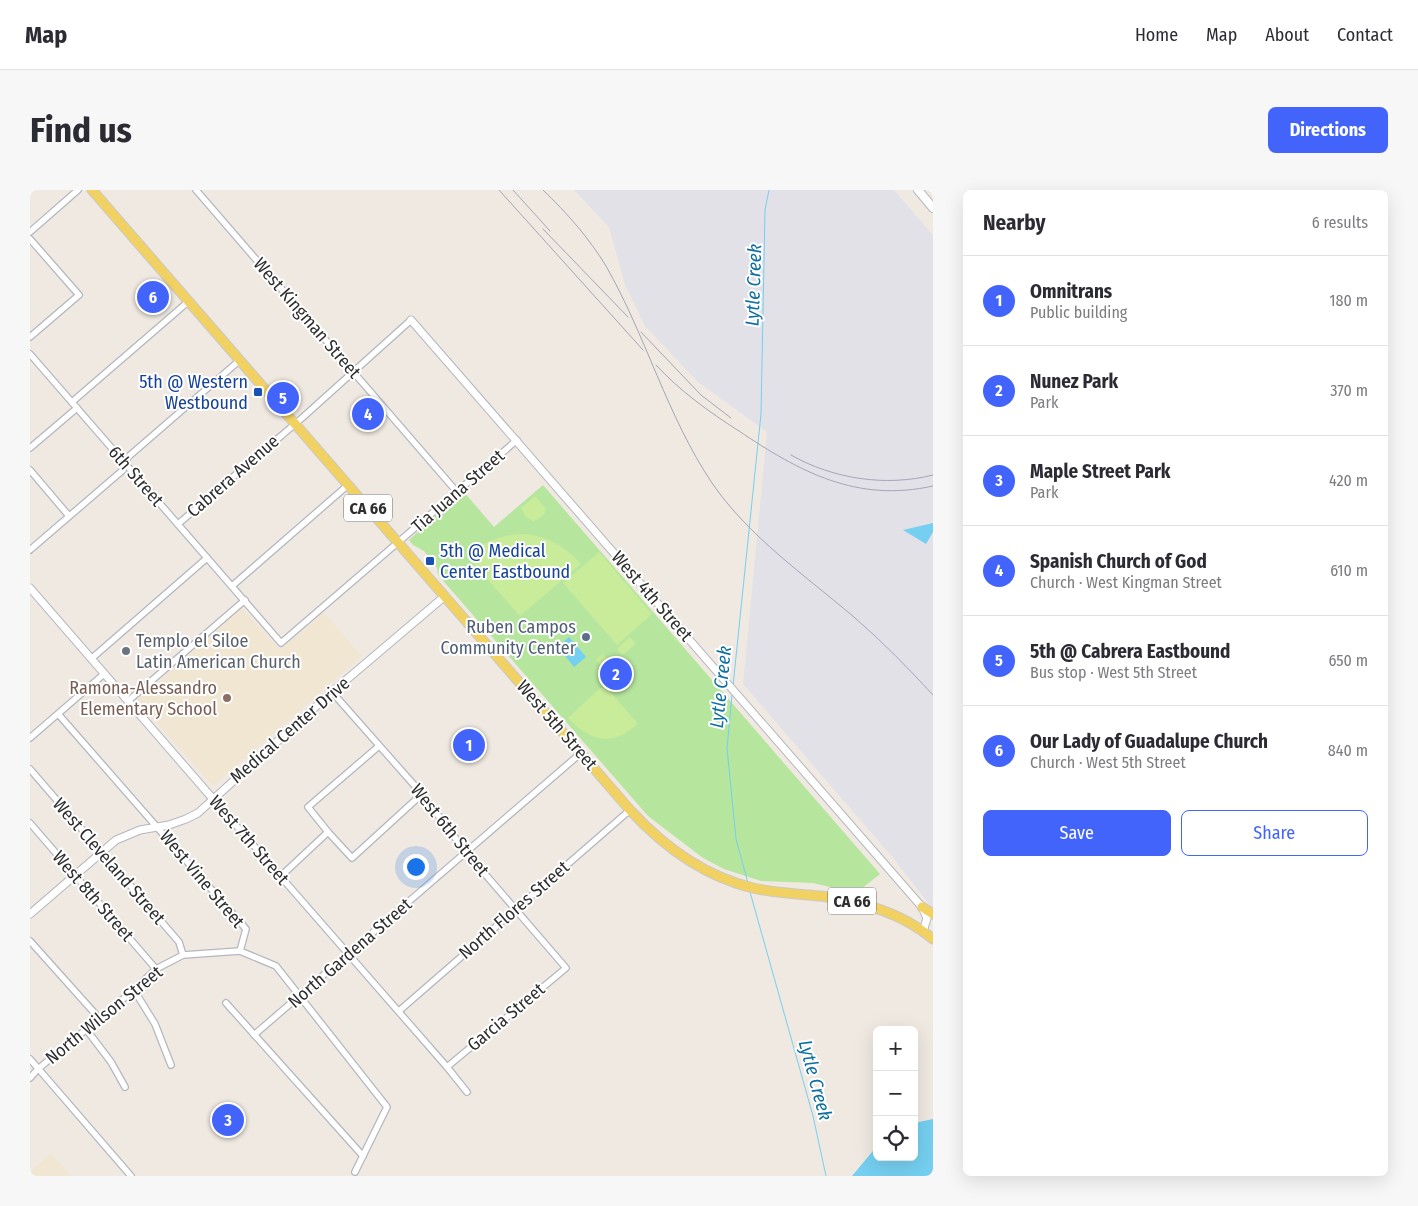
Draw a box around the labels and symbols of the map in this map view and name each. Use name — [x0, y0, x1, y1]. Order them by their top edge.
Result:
water label: Lytle Creek — [741, 243, 766, 327]
street label: West Kingman Street — [249, 253, 365, 383]
pin: 6 — [137, 278, 169, 316]
place label: 5th @ Western Westbound — [139, 371, 248, 414]
pin: 5 — [267, 379, 299, 417]
marker: 5th @ Western Westbound — [252, 386, 264, 398]
pin: 4 — [352, 395, 384, 433]
street label: Cabrera Avenue — [182, 430, 284, 522]
street label: 6th Street — [104, 441, 168, 511]
street label: Tia Juana Street — [407, 445, 509, 537]
road number: CA 66 — [344, 494, 392, 522]
place label: 5th @ Medical Center Eastbound — [440, 540, 570, 583]
street label: West 4th Street — [607, 546, 697, 646]
marker: 5th @ Medical Center Eastbound — [424, 555, 436, 567]
place label: Ruben Campos Community Center — [441, 616, 577, 659]
place label: Templo el Siloe Latin American Church — [136, 630, 301, 673]
marker: Ruben Campos Community Center — [580, 631, 592, 643]
marker: Templo el Siloe Latin American Church — [120, 645, 132, 657]
water label: Lytle Creek — [705, 645, 736, 729]
pin: 2 — [600, 655, 632, 693]
street label: Medical Center Drive — [226, 672, 354, 788]
street label: West 5th Street — [512, 676, 602, 775]
place label: Ramona-Alessandro Elementary School — [69, 677, 217, 720]
marker: Ramona-Alessandro Elementary School — [221, 692, 233, 704]
pin: 1 — [453, 726, 485, 764]
street label: West 6th Street — [406, 779, 494, 881]
street label: West 7th Street — [204, 791, 294, 889]
street label: West Cleveland Street — [48, 793, 170, 929]
street label: West Vine Street — [155, 826, 249, 932]
street label: West 8th Street — [48, 846, 138, 946]
your location — [403, 854, 429, 880]
street label: North Flores Street — [454, 856, 574, 964]
road number: CA 66 — [828, 888, 876, 914]
street label: North Gardena Street — [284, 893, 416, 1013]
street label: North Wilson Street — [41, 961, 167, 1069]
street label: Garcia Street — [463, 978, 549, 1056]
water label: Lytle Creek — [794, 1037, 837, 1123]
pin: 3 — [212, 1101, 244, 1139]

